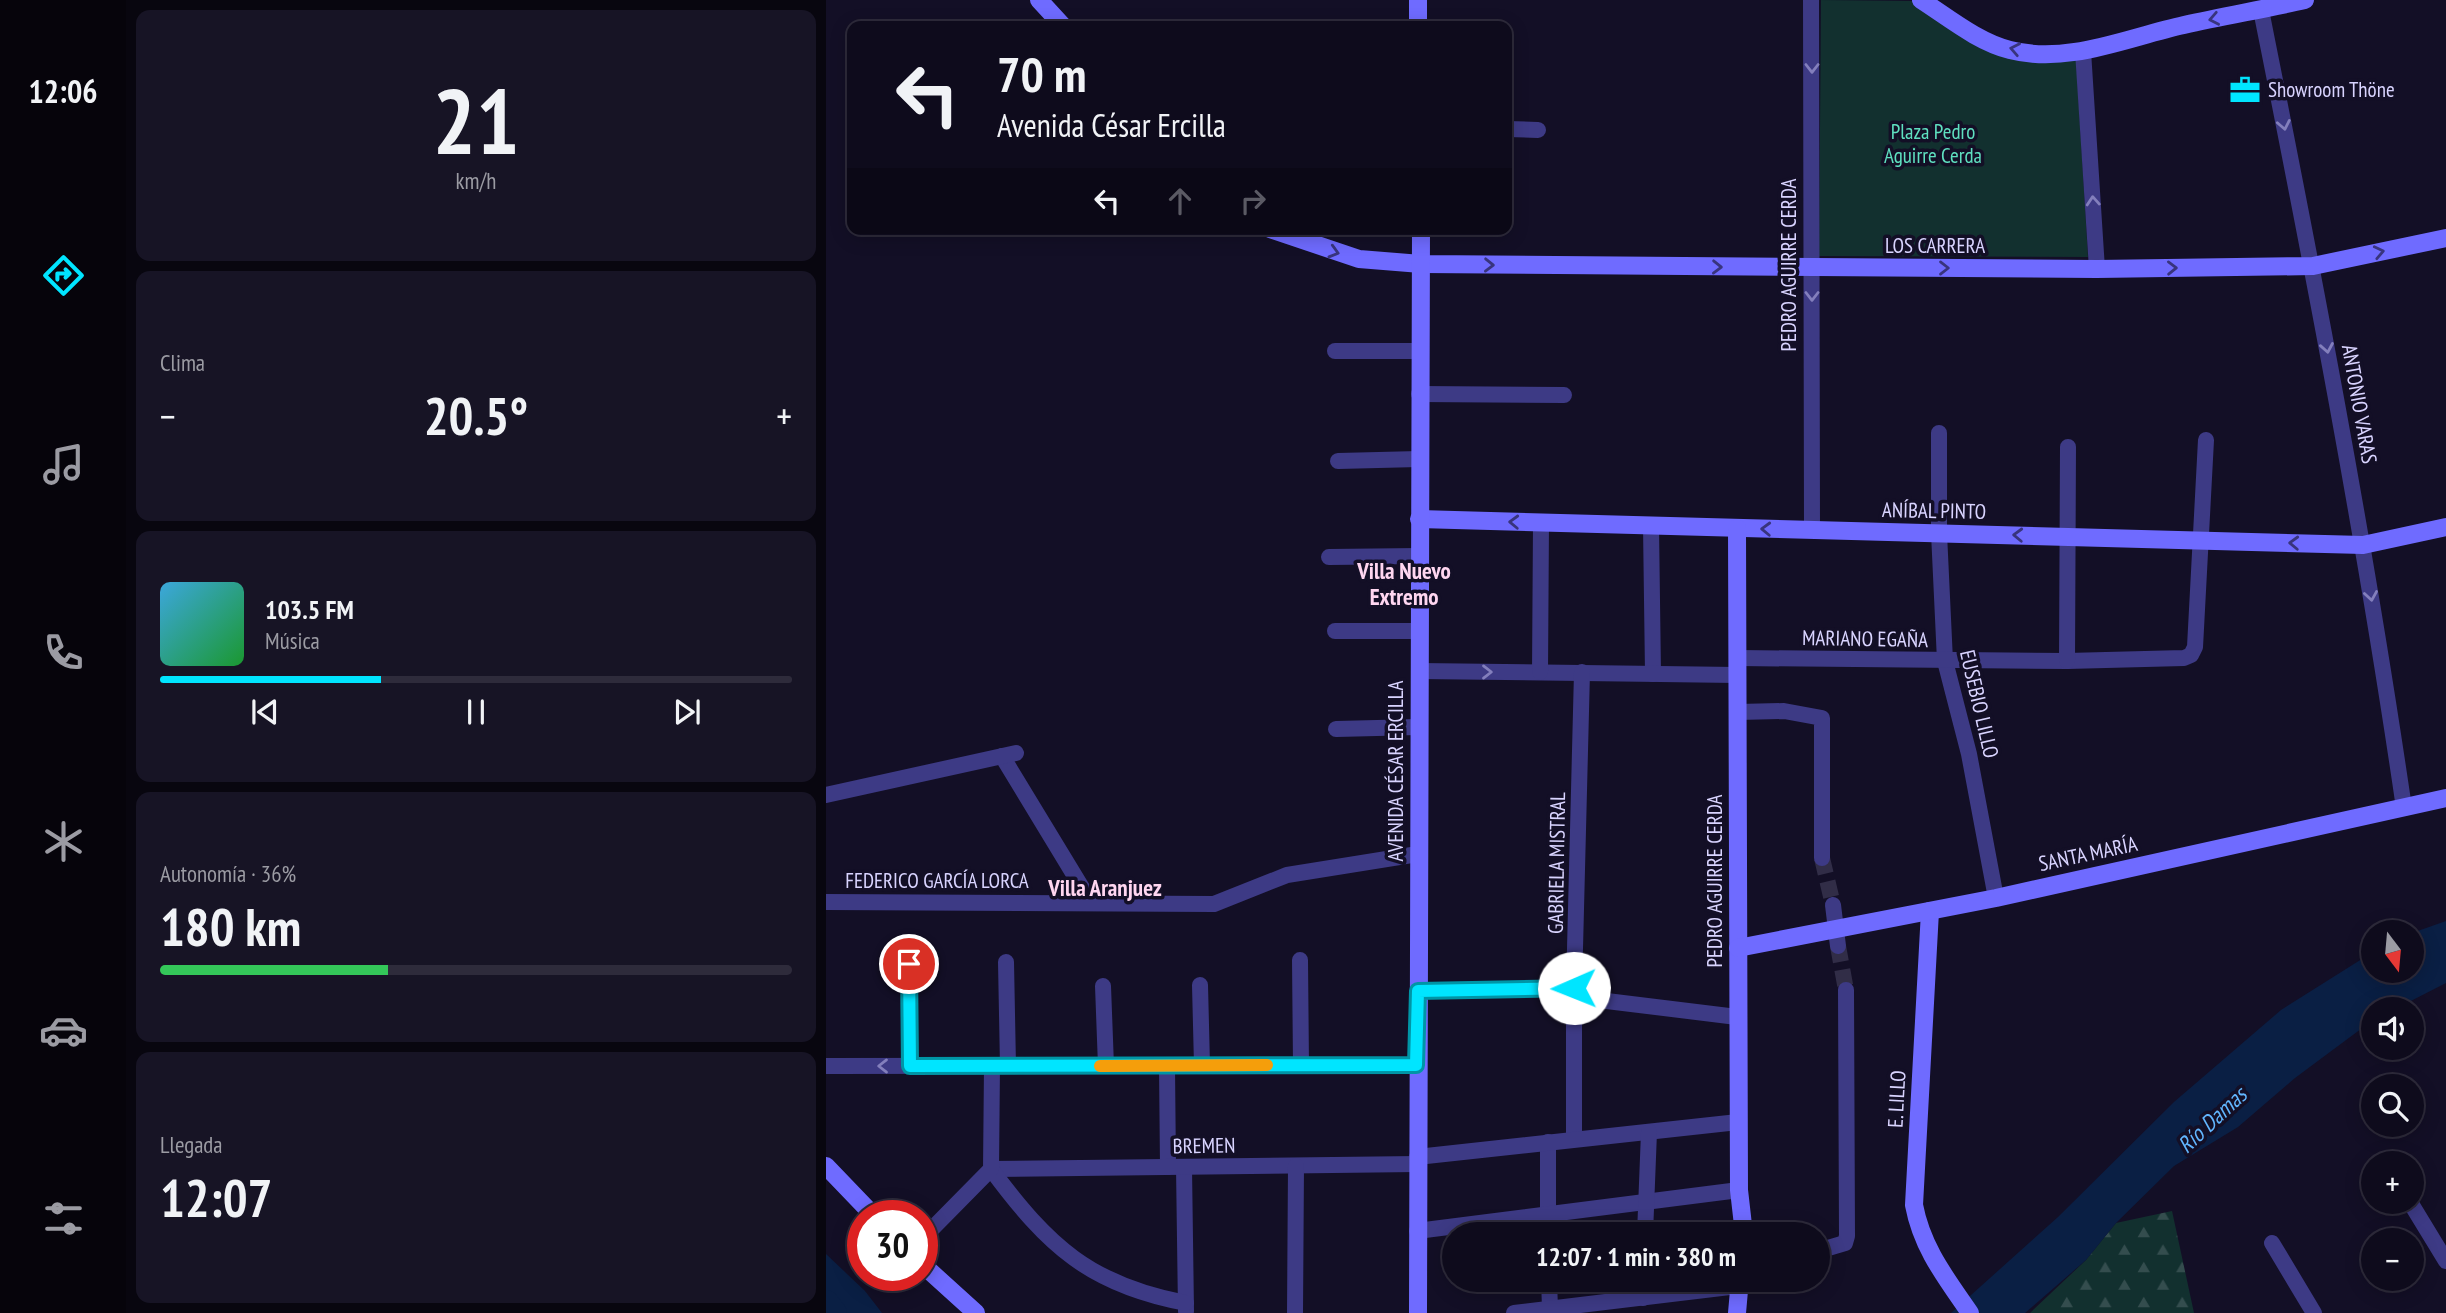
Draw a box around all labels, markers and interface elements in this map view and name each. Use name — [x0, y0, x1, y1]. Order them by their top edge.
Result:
one-way arrow — [2208, 11, 2220, 26]
text: 70 m — [997, 42, 1086, 106]
one-way arrow — [2009, 43, 2021, 58]
icon: left — [882, 49, 973, 140]
text: 21 — [433, 61, 520, 179]
one-way arrow — [1804, 63, 1820, 74]
text: 12:06 — [28, 70, 98, 112]
office icon: Showroom Thöne — [2228, 73, 2262, 107]
place label: Showroom Thöne — [2268, 76, 2395, 103]
text: Avenida César Ercilla — [997, 104, 1226, 146]
park label: Plaza Pedro Aguirre Cerda — [1884, 118, 1982, 169]
one-way arrow — [2276, 119, 2291, 131]
text: km/h — [456, 166, 496, 195]
street label: PEDRO AGUIRRE CERDA — [1775, 178, 1802, 351]
icon: left — [1088, 182, 1126, 220]
icon: ahead — [1161, 182, 1199, 220]
icon: right — [1234, 182, 1272, 220]
one-way arrow — [2085, 195, 2100, 206]
street label: LOS CARRERA — [1885, 232, 1985, 259]
one-way arrow — [1328, 243, 1340, 258]
one-way arrow — [2373, 246, 2385, 260]
icon: directions — [39, 251, 88, 300]
one-way arrow — [1484, 257, 1495, 273]
one-way arrow — [1712, 259, 1722, 275]
one-way arrow — [1939, 260, 1950, 276]
one-way arrow — [2167, 260, 2177, 276]
one-way arrow — [1804, 291, 1820, 301]
one-way arrow — [2319, 342, 2334, 354]
street label: ANTONIO VARAS — [2336, 342, 2383, 466]
text: Clima — [160, 348, 205, 377]
text: 20.5° — [424, 382, 528, 449]
text: − — [160, 391, 176, 440]
text: + — [776, 391, 792, 440]
icon: music — [39, 440, 88, 489]
street label: ANÍBAL PINTO — [1882, 496, 1986, 525]
one-way arrow — [1508, 514, 1519, 530]
one-way arrow — [1760, 521, 1771, 536]
one-way arrow — [2012, 528, 2023, 543]
one-way arrow — [2289, 535, 2299, 551]
district label: Villa Nuevo Extremo — [1356, 556, 1451, 611]
one-way arrow — [2363, 590, 2378, 602]
text: 103.5 FM — [265, 593, 354, 626]
street label: MARIANO EGAÑA — [1802, 624, 1928, 653]
text: Música — [265, 626, 320, 655]
icon: phone — [39, 628, 88, 677]
street label: EUSEBIO LILLO — [1954, 647, 2005, 761]
one-way arrow — [1482, 664, 1493, 680]
street label: AVENIDA CÉSAR ERCILLA — [1382, 680, 1409, 861]
icon: previous — [246, 693, 284, 731]
icon: pause — [457, 693, 495, 731]
icon: next — [668, 693, 706, 731]
street label: GABRIELA MISTRAL — [1542, 792, 1571, 934]
street label: PEDRO AGUIRRE CERDA — [1701, 794, 1728, 967]
icon: climate — [39, 817, 88, 866]
street label: SANTA MARÍA — [2036, 830, 2140, 877]
text: Autonomía · 36% — [160, 859, 296, 888]
street label: FEDERICO GARCÍA LORCA — [845, 867, 1029, 894]
district label: Villa Aranjuez — [1047, 873, 1162, 902]
text: 180 km — [160, 893, 301, 960]
north arrow — [2361, 920, 2424, 984]
map controls — [2361, 920, 2424, 1291]
pin — [879, 934, 939, 994]
icon: arrive — [890, 945, 928, 983]
position arrow — [1537, 951, 1611, 1025]
button: sound — [2361, 997, 2424, 1060]
icon: car — [39, 1006, 88, 1055]
one-way arrow — [877, 1058, 888, 1074]
street label: E. LILLO — [1882, 1070, 1911, 1128]
button: search — [2361, 1074, 2424, 1137]
water label: Río Damas — [2171, 1079, 2254, 1159]
text: Llegada — [160, 1130, 223, 1159]
street label: BREMEN — [1172, 1131, 1236, 1160]
button: + — [2361, 1151, 2424, 1214]
text: 12:07 — [160, 1164, 272, 1231]
icon: filters — [39, 1194, 88, 1243]
speed limit sign: 30 — [847, 1200, 938, 1291]
button: − — [2361, 1228, 2424, 1291]
text: 12:07 · 1 min · 380 m — [1536, 1240, 1736, 1273]

